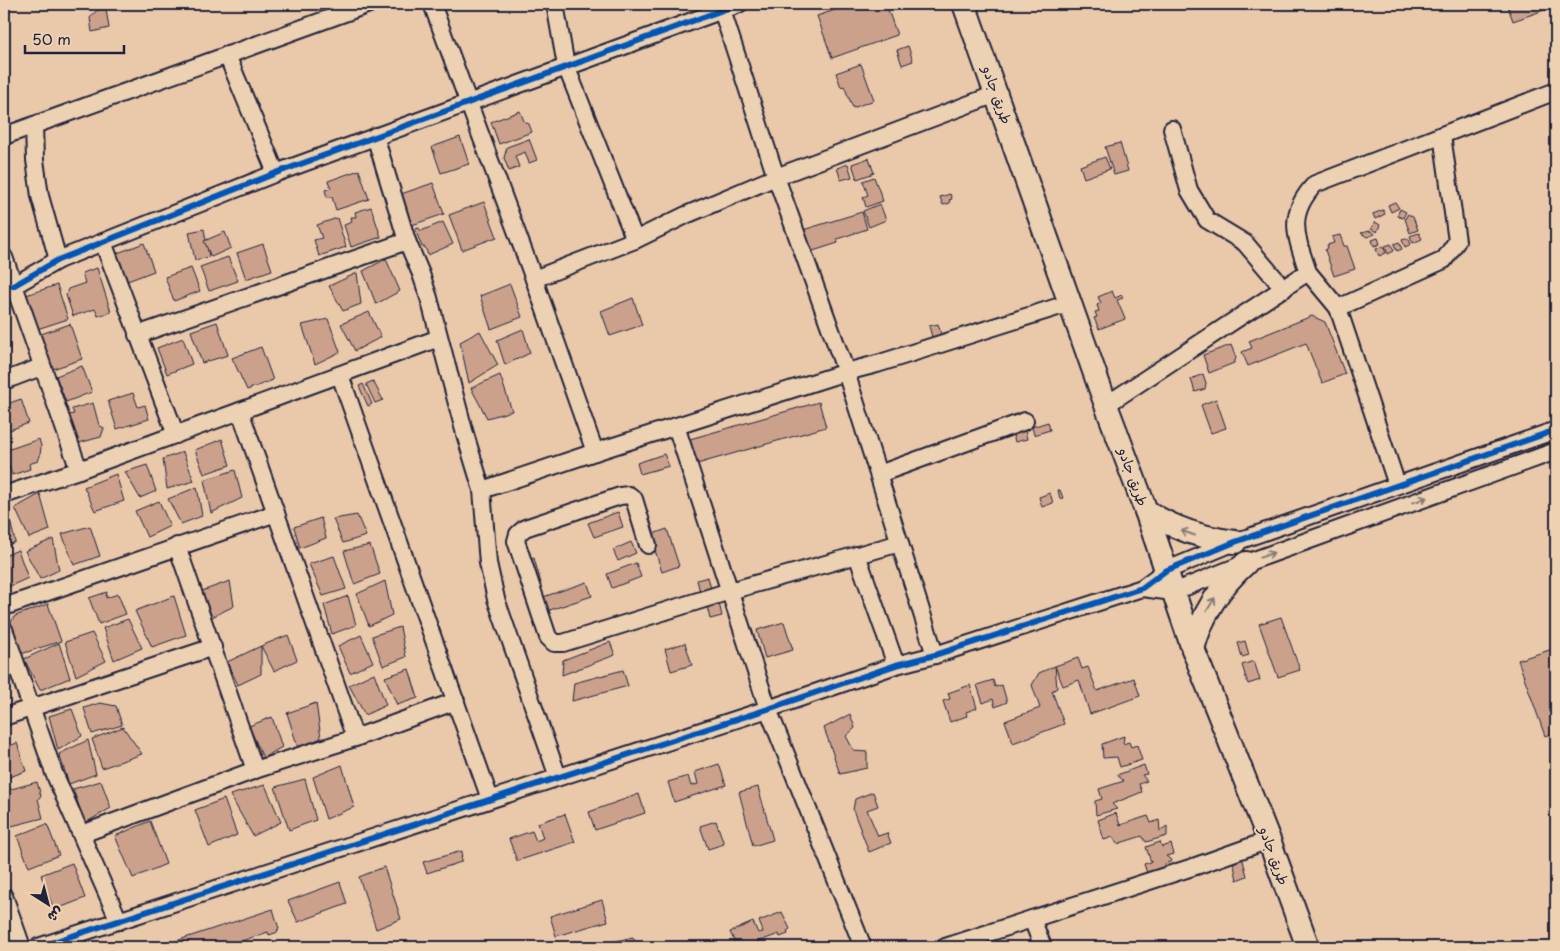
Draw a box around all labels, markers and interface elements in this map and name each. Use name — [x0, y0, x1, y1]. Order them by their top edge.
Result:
scale bar — [25, 22, 124, 54]
text: 50 m — [32, 27, 71, 50]
street label: طريق جادو — [977, 62, 1018, 127]
street label: طريق جادو — [1113, 444, 1154, 509]
one-way arrow — [1412, 495, 1427, 504]
one-way arrow — [1180, 527, 1196, 537]
one-way arrow — [1259, 550, 1275, 559]
one-way arrow — [1206, 597, 1216, 611]
street label: طريق جادو — [1254, 823, 1295, 888]
north arrow — [22, 878, 72, 928]
text: ش — [44, 902, 68, 928]

